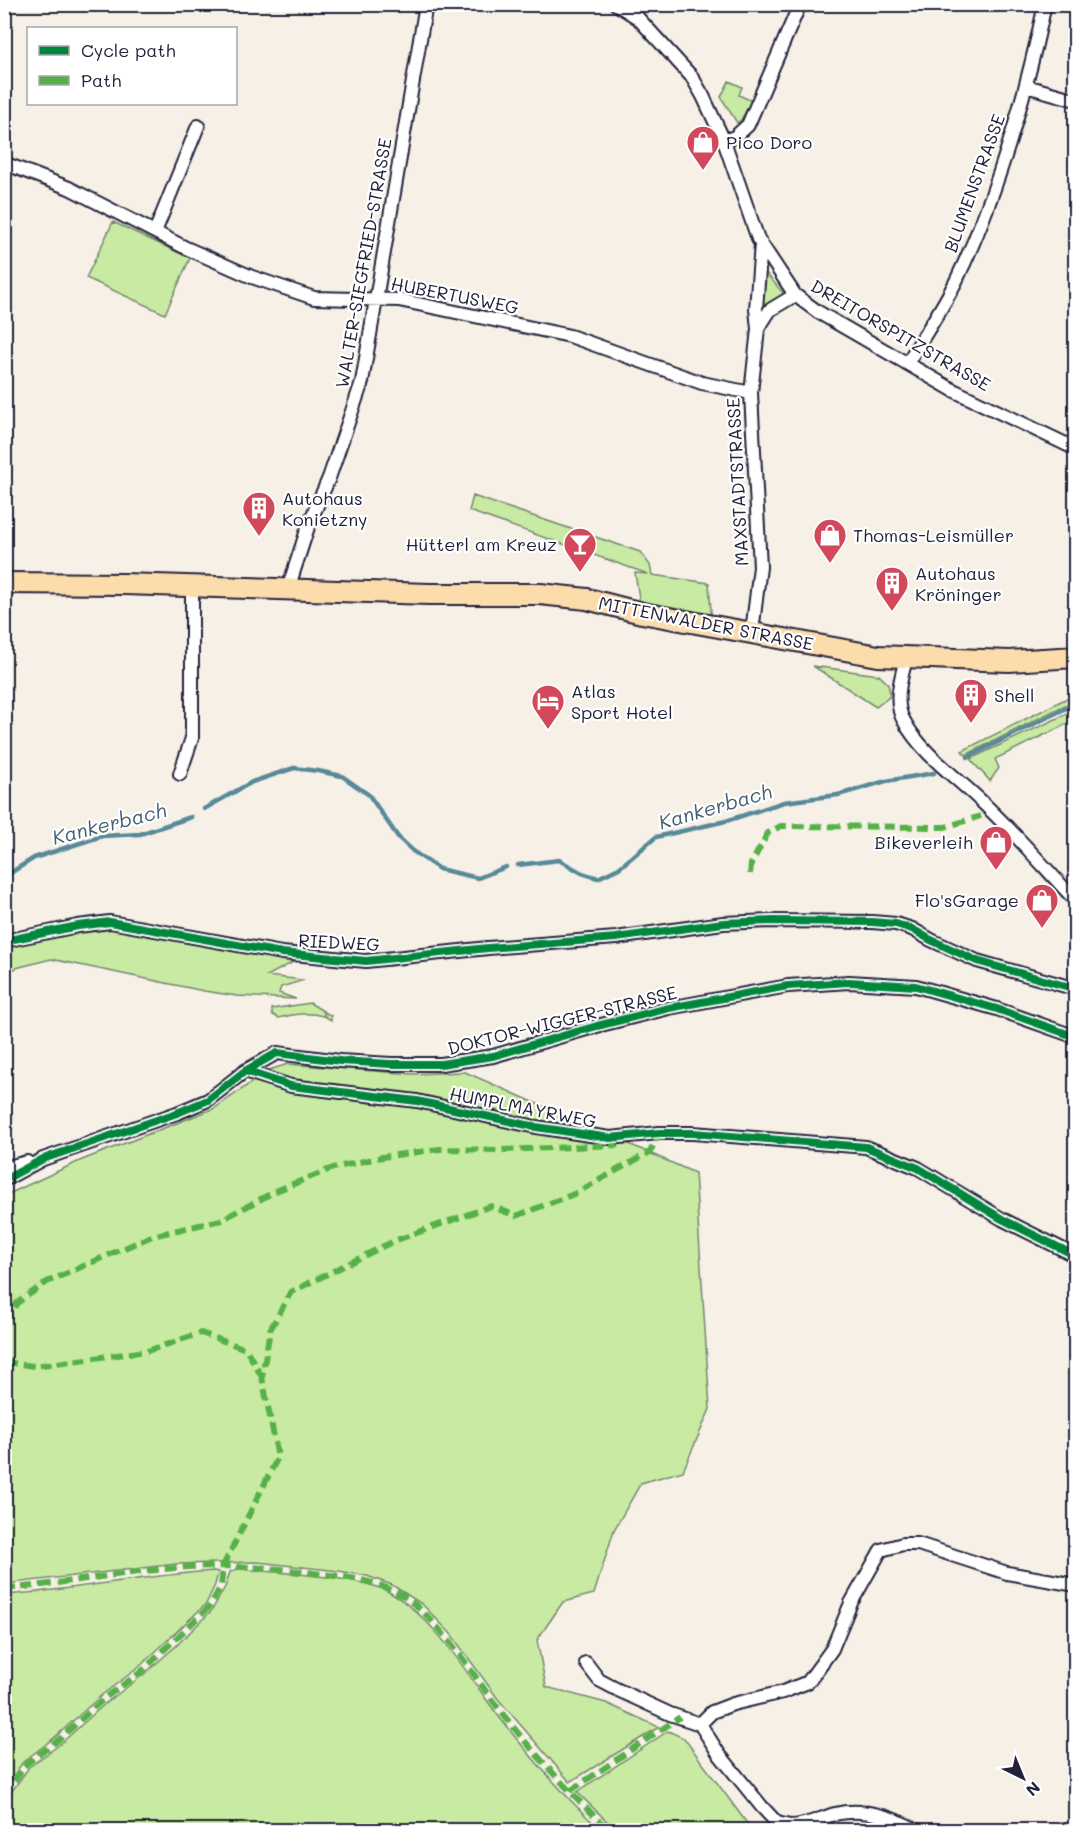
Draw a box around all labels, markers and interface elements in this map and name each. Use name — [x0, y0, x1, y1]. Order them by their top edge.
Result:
legend — [27, 27, 237, 105]
text: Cycle path — [81, 38, 176, 62]
text: Path — [81, 68, 121, 92]
street label: BLUMENSTRASSE — [938, 111, 1010, 255]
shop icon: Pico Doro — [685, 124, 721, 171]
place label: Pico Doro — [726, 130, 813, 154]
street label: WALTER-SIEGFRIED-STRASSE — [329, 136, 397, 390]
street label: HUBERTUSWEG — [389, 271, 521, 319]
street label: DREITORSPITZSTRASSE — [807, 274, 995, 396]
street label: MAXSTADTSTRASSE — [721, 397, 753, 567]
place label: Autohaus Konietzny — [282, 486, 368, 531]
building icon: Autohaus Konietzny — [241, 490, 277, 537]
shop icon: Thomas-Leismüller — [812, 517, 848, 564]
place label: Thomas-Leismüller — [853, 523, 1014, 547]
bar icon: Hütterl am Kreuz — [562, 526, 598, 573]
place label: Hütterl am Kreuz — [406, 532, 557, 556]
place label: Autohaus Kröninger — [915, 561, 1002, 606]
building icon: Autohaus Kröninger — [874, 565, 910, 612]
street label: MITTENWALDER STRASSE — [597, 590, 815, 656]
building icon: Shell — [953, 677, 989, 724]
place label: Atlas Sport Hotel — [571, 679, 673, 724]
hotel icon: Atlas Sport Hotel — [530, 683, 566, 730]
place label: Shell — [994, 683, 1034, 707]
water label: Kankerbach — [655, 777, 775, 835]
water label: Kankerbach — [49, 796, 169, 850]
shop icon: Bikeverleih — [978, 824, 1014, 871]
place label: Bikeverleih — [875, 830, 973, 854]
shop icon: Flo'sGarage — [1024, 882, 1060, 929]
place label: Flo'sGarage — [915, 888, 1019, 912]
street label: RIEDWEG — [298, 928, 380, 956]
street label: DOKTOR-WIGGER-STRASSE — [445, 980, 679, 1060]
street label: HUMPLMAYRWEG — [447, 1081, 599, 1133]
north arrow — [993, 1748, 1053, 1808]
text: N — [1022, 1778, 1045, 1801]

